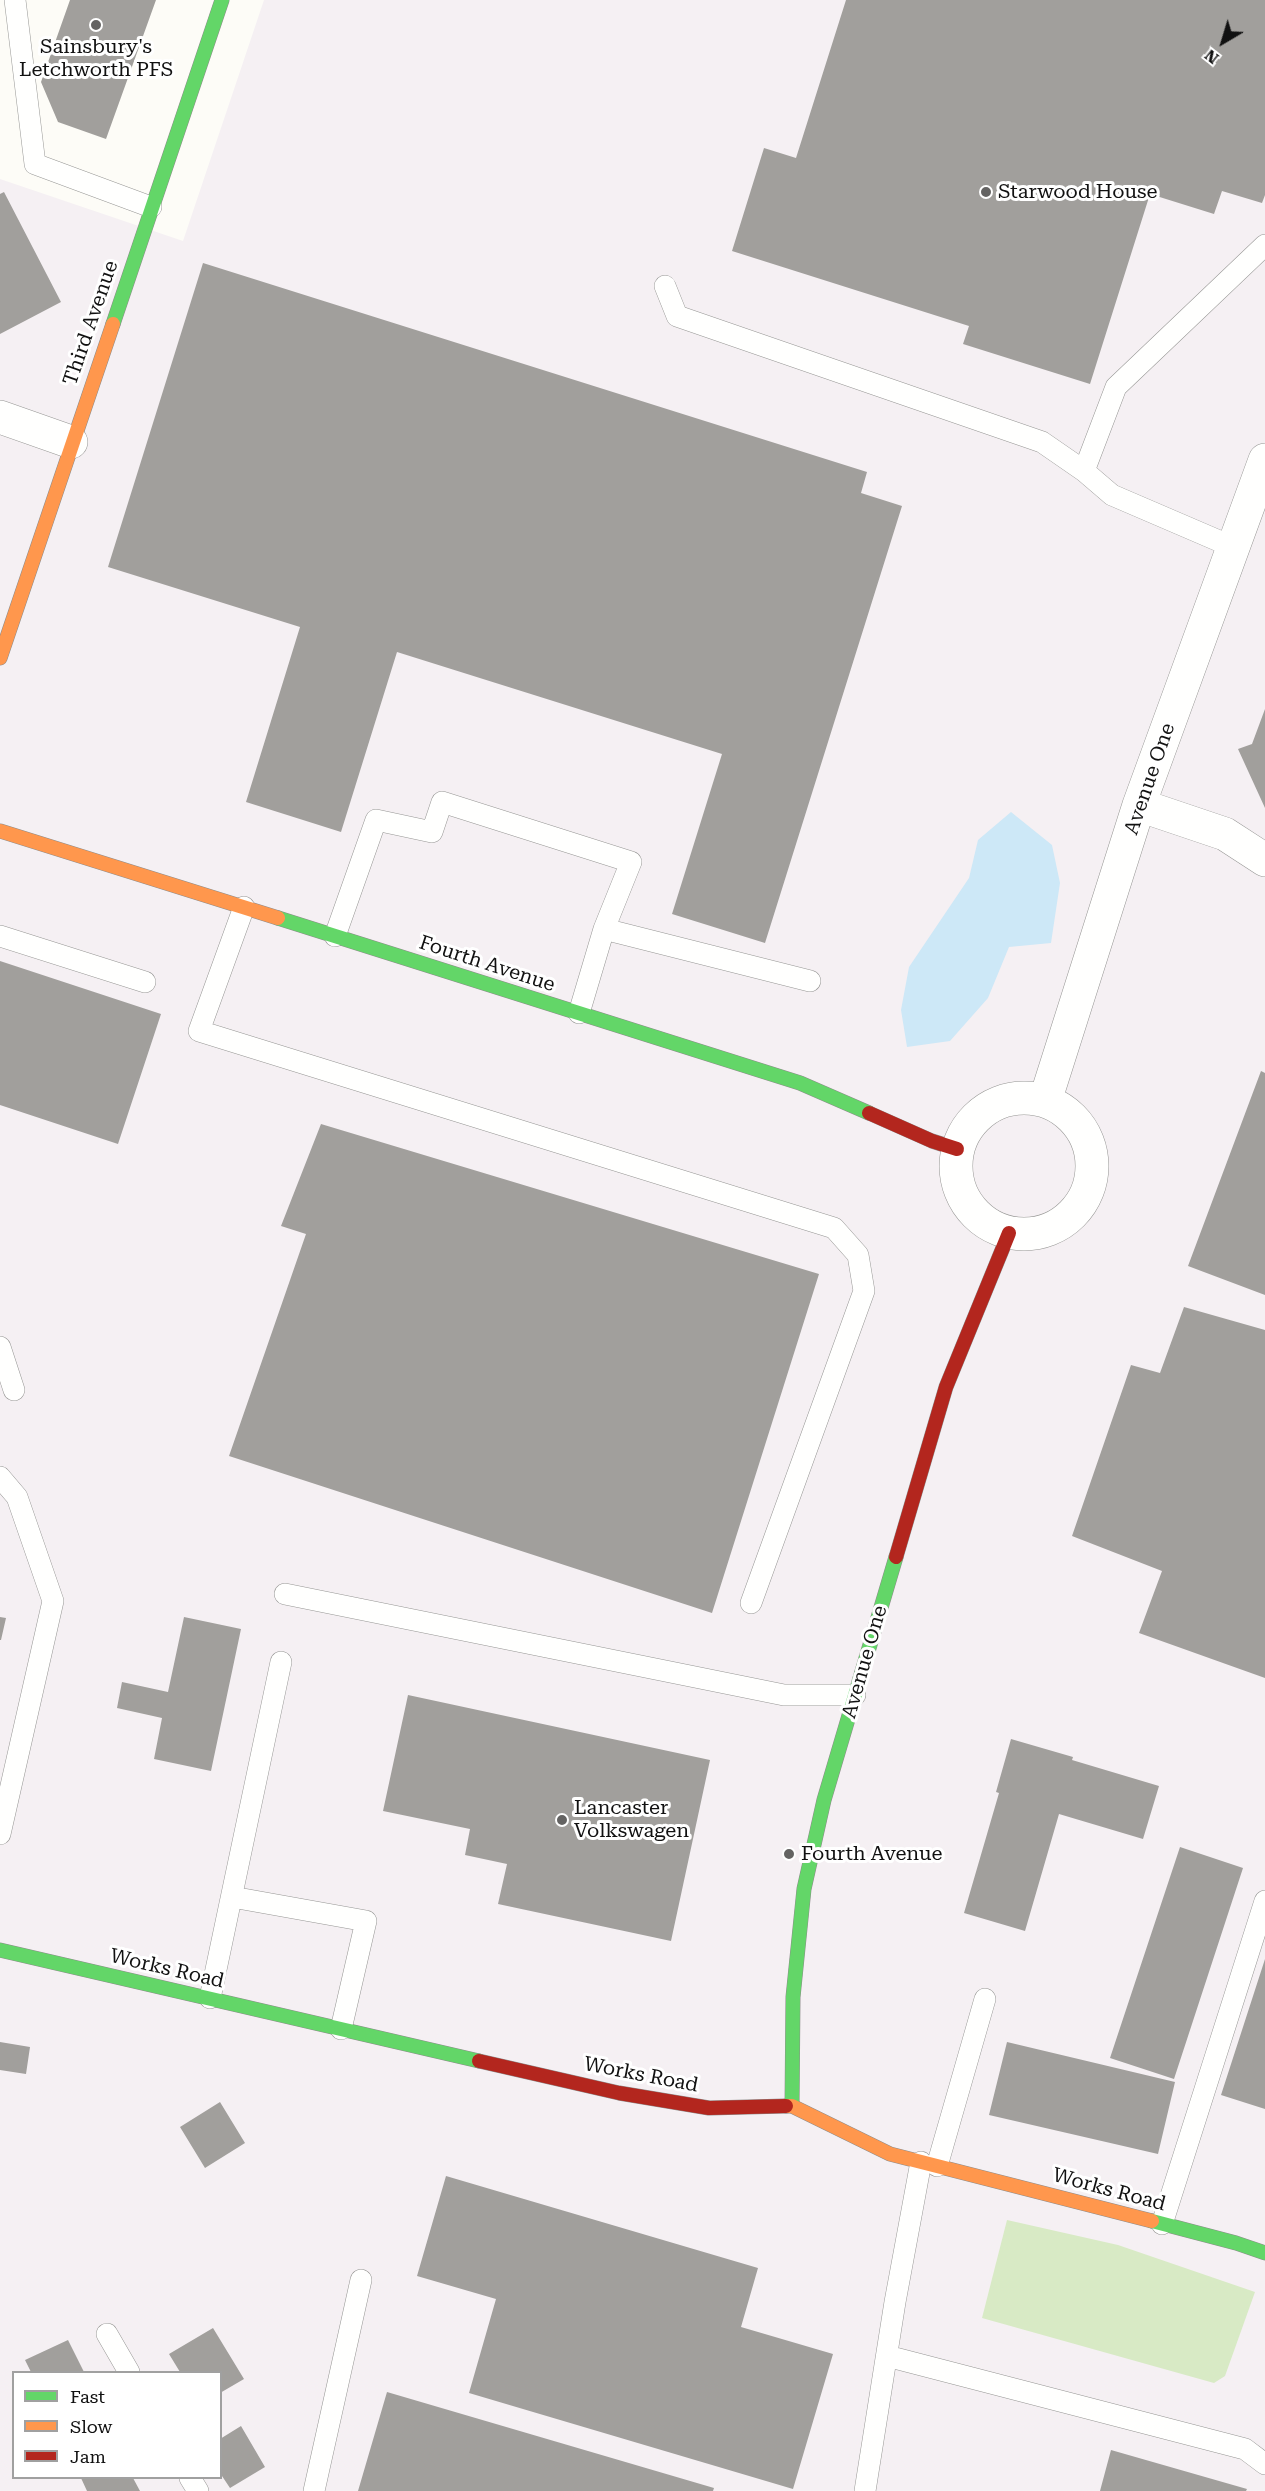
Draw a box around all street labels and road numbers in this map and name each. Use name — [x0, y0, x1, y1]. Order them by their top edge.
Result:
street label: Third Avenue — [58, 258, 124, 388]
street label: Avenue One — [1120, 720, 1180, 838]
street label: Fourth Avenue — [416, 931, 558, 997]
street label: Avenue One — [837, 1603, 893, 1721]
street label: Works Road — [108, 1944, 226, 1994]
street label: Works Road — [582, 2052, 700, 2098]
street label: Works Road — [1050, 2163, 1168, 2217]

